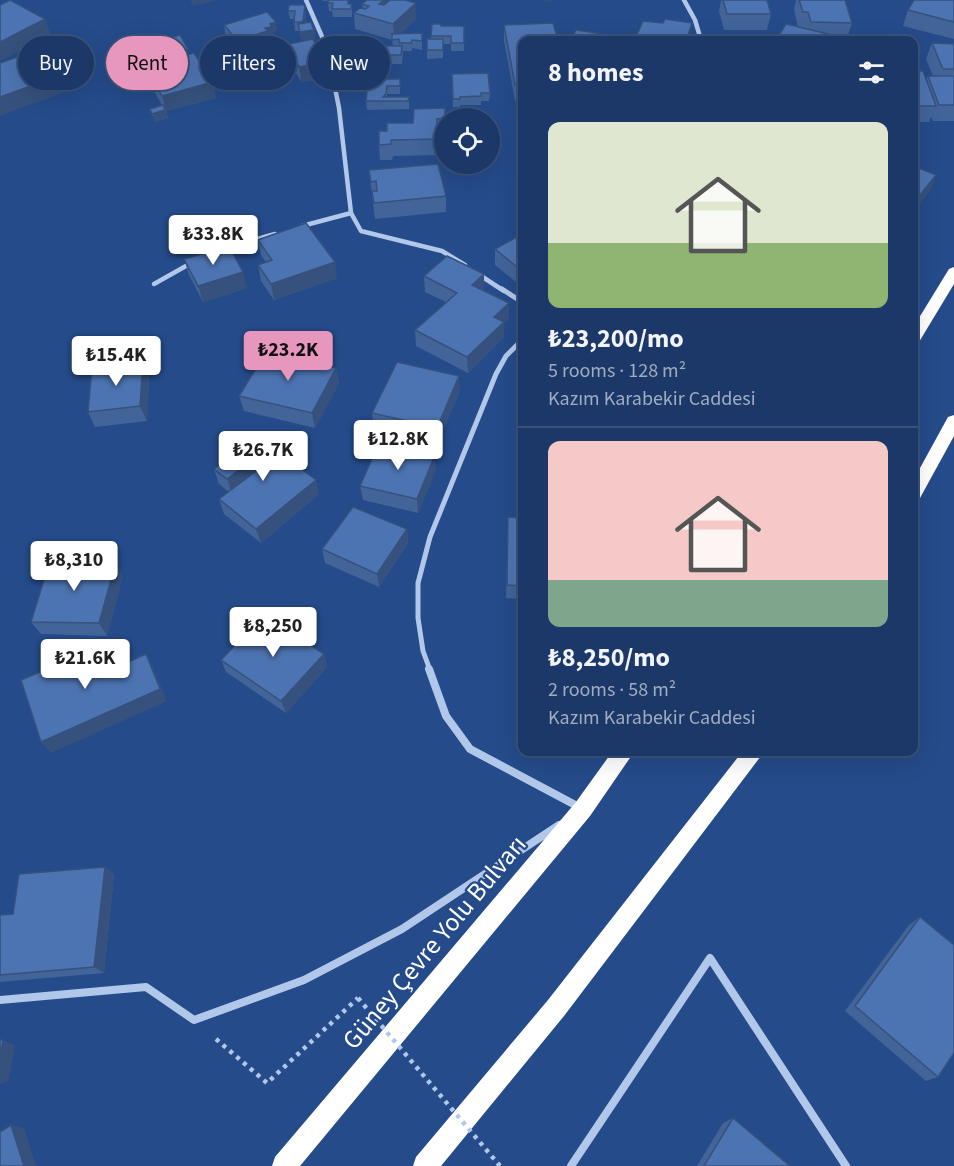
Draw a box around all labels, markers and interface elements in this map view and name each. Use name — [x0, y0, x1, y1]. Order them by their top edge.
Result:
chip: Buy — [18, 36, 94, 90]
chip: Rent — [106, 36, 188, 90]
chip: Filters — [200, 36, 296, 90]
chip: New — [308, 36, 390, 90]
text: 8 homes — [548, 54, 643, 91]
icon: filters — [855, 56, 888, 89]
map controls — [434, 108, 500, 174]
button: locate — [434, 108, 500, 174]
icon: home — [664, 161, 772, 269]
pin: ₺33.8K — [164, 215, 262, 266]
text: ₺33.8K — [183, 220, 243, 248]
text: ₺23,200/mo — [548, 320, 684, 357]
pin: ₺23.2K — [239, 331, 337, 382]
pin: ₺15.4K — [67, 336, 165, 387]
text: ₺23.2K — [258, 336, 318, 364]
text: ₺15.4K — [86, 341, 146, 369]
text: 5 rooms · 128 m² — [548, 357, 686, 385]
text: Kazım Karabekir Caddesi — [548, 385, 756, 413]
pin: ₺12.8K — [349, 420, 447, 471]
text: ₺12.8K — [368, 425, 428, 453]
pin: ₺26.7K — [214, 431, 312, 482]
text: ₺26.7K — [233, 436, 293, 464]
icon: home — [664, 480, 772, 588]
pin: ₺8,310 — [25, 541, 123, 592]
text: ₺8,310 — [45, 546, 103, 574]
pin: ₺8,250 — [224, 607, 322, 658]
text: ₺8,250 — [244, 612, 302, 640]
pin: ₺21.6K — [36, 639, 134, 690]
text: ₺8,250/mo — [548, 639, 670, 676]
text: ₺21.6K — [55, 644, 115, 672]
text: 2 rooms · 58 m² — [548, 676, 676, 704]
text: Kazım Karabekir Caddesi — [548, 704, 756, 732]
street label: Güney Çevre Yolu Bulvarı — [334, 827, 535, 1057]

